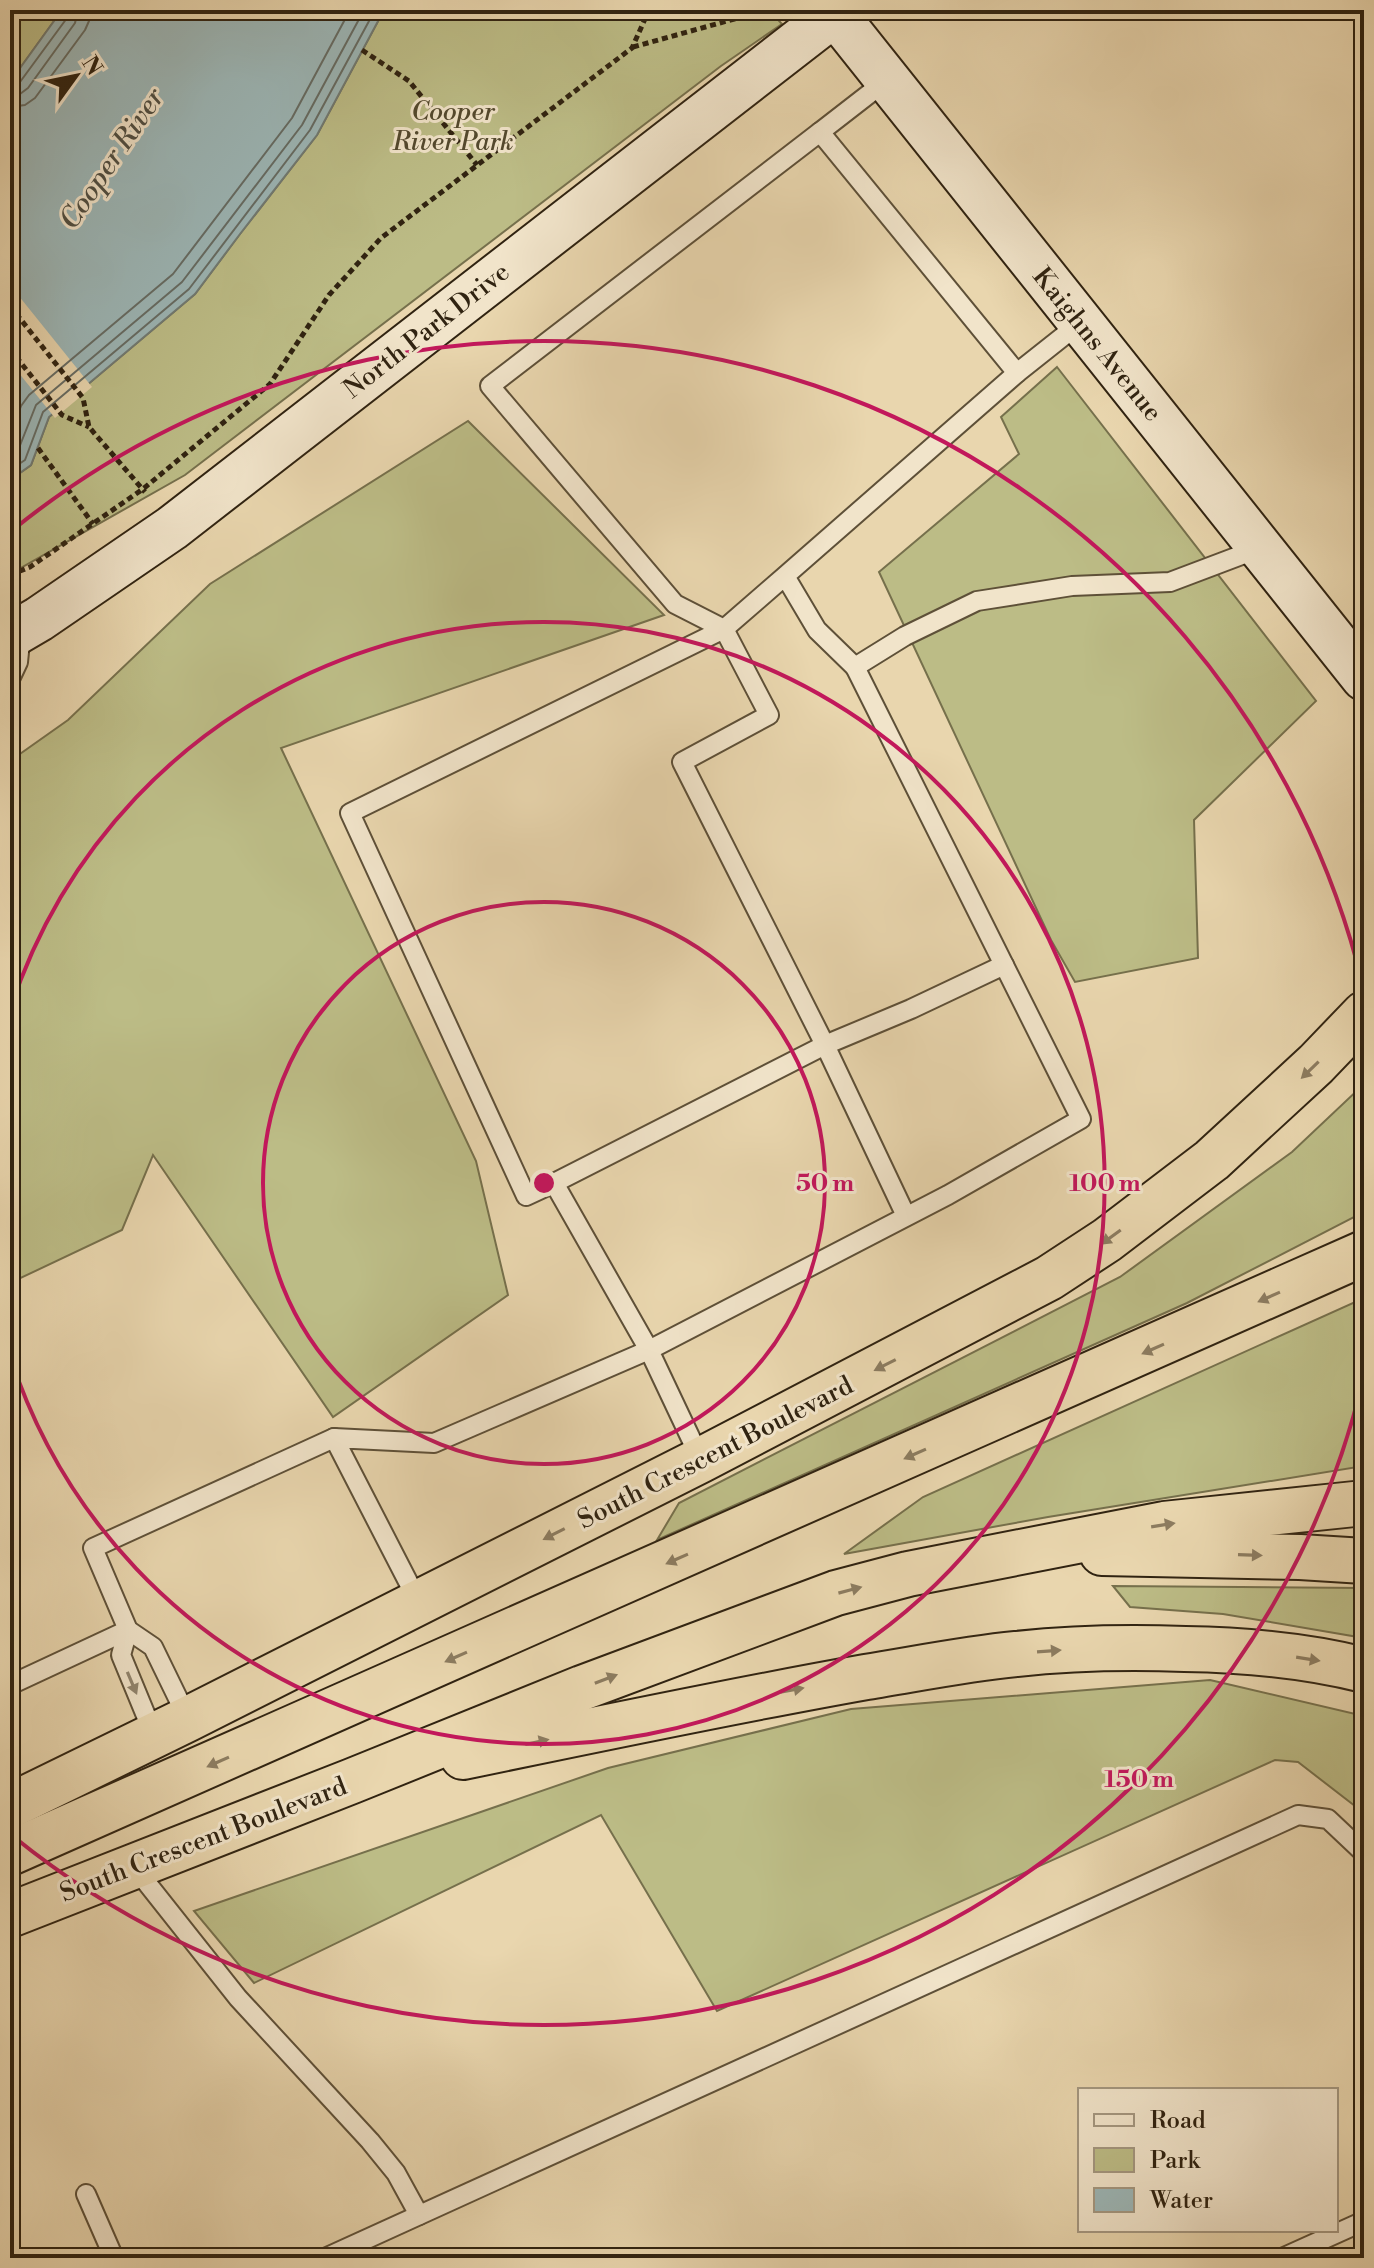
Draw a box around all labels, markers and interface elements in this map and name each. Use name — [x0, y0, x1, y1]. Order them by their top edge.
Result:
north arrow — [36, 36, 116, 116]
text: N — [75, 51, 108, 81]
water label: Cooper River — [52, 81, 173, 236]
park label: Cooper River Park — [391, 96, 514, 158]
street label: North Park Drive — [337, 256, 516, 405]
street label: Kaighns Avenue — [1025, 261, 1169, 428]
one-way arrow — [1301, 1060, 1320, 1078]
centre of rings — [530, 1169, 558, 1197]
text: 50 m — [796, 1169, 854, 1199]
text: 100 m — [1069, 1169, 1141, 1199]
one-way arrow — [1100, 1229, 1122, 1245]
one-way arrow — [1257, 1290, 1281, 1303]
one-way arrow — [1141, 1342, 1164, 1355]
one-way arrow — [874, 1357, 896, 1371]
street label: South Crescent Boulevard — [572, 1369, 859, 1536]
one-way arrow — [903, 1447, 927, 1461]
one-way arrow — [1151, 1518, 1176, 1530]
one-way arrow — [542, 1528, 565, 1541]
one-way arrow — [1238, 1549, 1263, 1562]
one-way arrow — [665, 1553, 689, 1566]
one-way arrow — [837, 1583, 862, 1595]
one-way arrow — [1037, 1644, 1062, 1657]
one-way arrow — [444, 1650, 468, 1664]
one-way arrow — [1296, 1653, 1321, 1666]
one-way arrow — [126, 1671, 139, 1695]
one-way arrow — [594, 1672, 618, 1685]
one-way arrow — [780, 1683, 805, 1695]
one-way arrow — [525, 1735, 550, 1748]
one-way arrow — [206, 1755, 230, 1768]
text: 150 m — [1104, 1765, 1174, 1795]
street label: South Crescent Boulevard — [55, 1770, 352, 1909]
legend — [1078, 2088, 1338, 2232]
text: Road — [1150, 2106, 1206, 2136]
text: Park — [1150, 2146, 1201, 2176]
text: Water — [1149, 2186, 1213, 2216]

